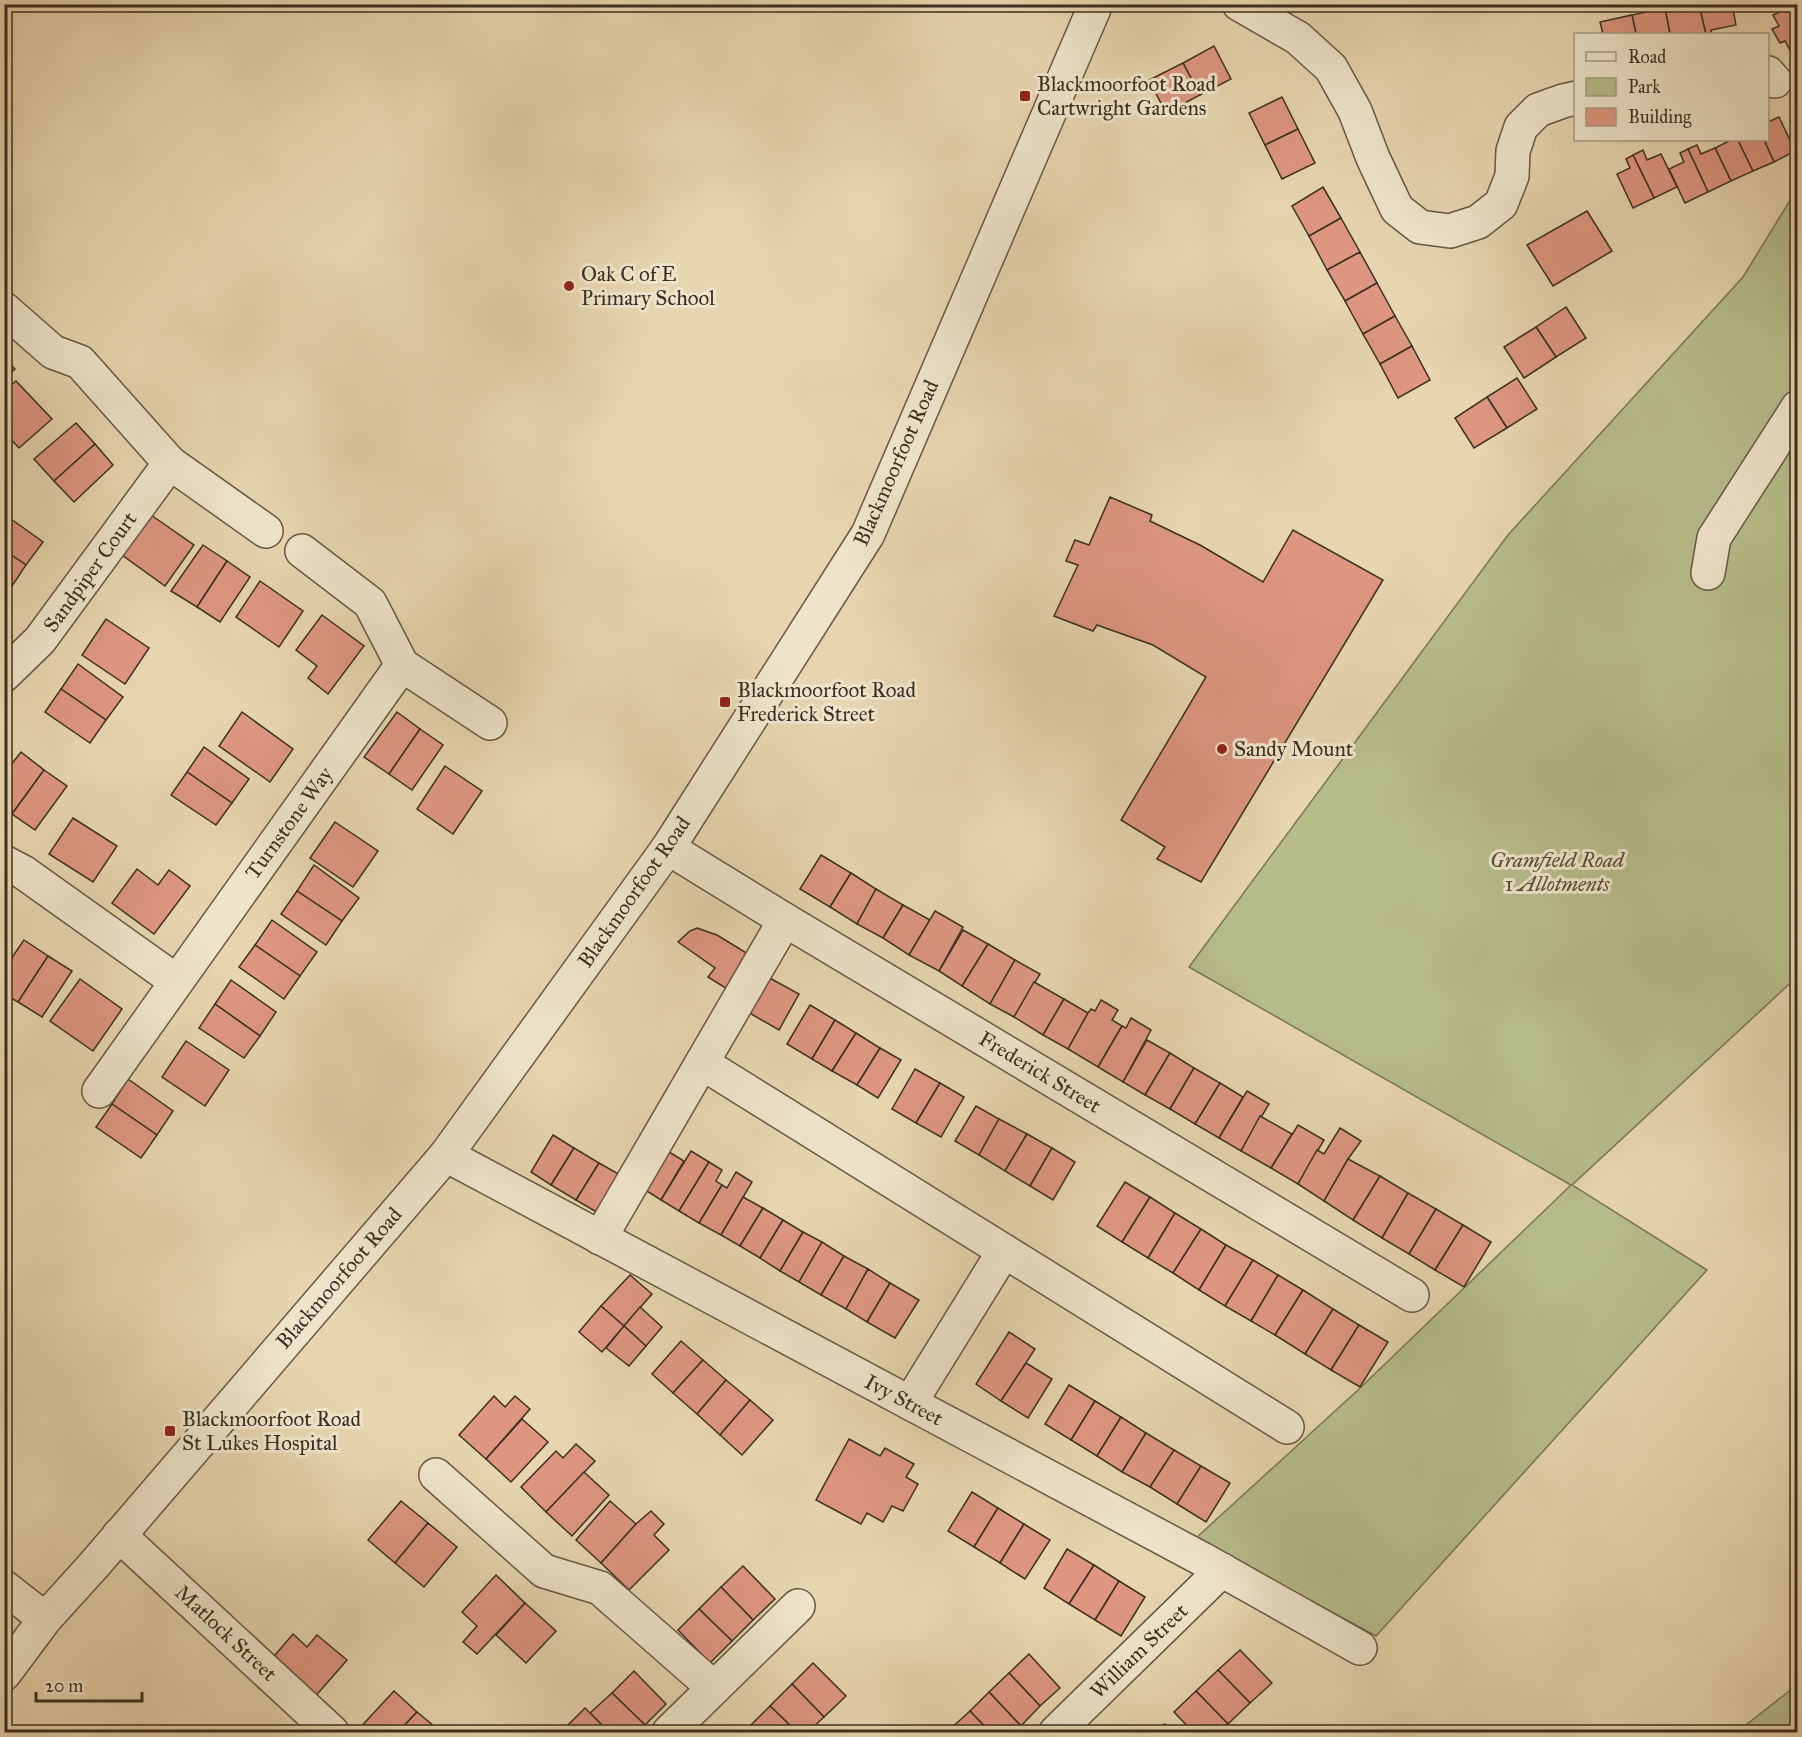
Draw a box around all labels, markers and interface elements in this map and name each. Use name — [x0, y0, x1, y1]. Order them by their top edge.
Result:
legend — [1574, 33, 1769, 141]
text: Road — [1628, 46, 1666, 68]
place label: Blackmoorfoot Road Cartwright Gardens — [1037, 71, 1216, 121]
text: Park — [1628, 76, 1661, 98]
marker: Blackmoorfoot Road Cartwright Gardens — [1018, 89, 1032, 103]
text: Building — [1628, 106, 1692, 129]
place label: Oak C of E Primary School — [581, 261, 715, 311]
marker: Oak C of E Primary School — [562, 279, 576, 293]
street label: Blackmoorfoot Road — [848, 376, 944, 550]
street label: Sandpiper Court — [38, 506, 143, 637]
place label: Blackmoorfoot Road Frederick Street — [737, 677, 916, 727]
marker: Blackmoorfoot Road Frederick Street — [718, 695, 732, 709]
place label: Sandy Mount — [1234, 736, 1354, 762]
marker: Sandy Mount — [1215, 742, 1229, 756]
street label: Turnstone Way — [240, 761, 339, 884]
street label: Blackmoorfoot Road — [572, 811, 696, 973]
park label: Gramfield Road 1 Allotments — [1490, 847, 1626, 897]
street label: Frederick Street — [974, 1025, 1106, 1119]
street label: Blackmoorfoot Road — [270, 1202, 408, 1354]
street label: Ivy Street — [860, 1369, 948, 1432]
place label: Blackmoorfoot Road St Lukes Hospital — [182, 1406, 361, 1456]
marker: Blackmoorfoot Road St Lukes Hospital — [163, 1424, 177, 1438]
street label: Matlock Street — [170, 1579, 283, 1687]
street label: William Street — [1085, 1597, 1194, 1704]
scale bar — [36, 1665, 142, 1703]
text: 20 m — [45, 1675, 83, 1697]

